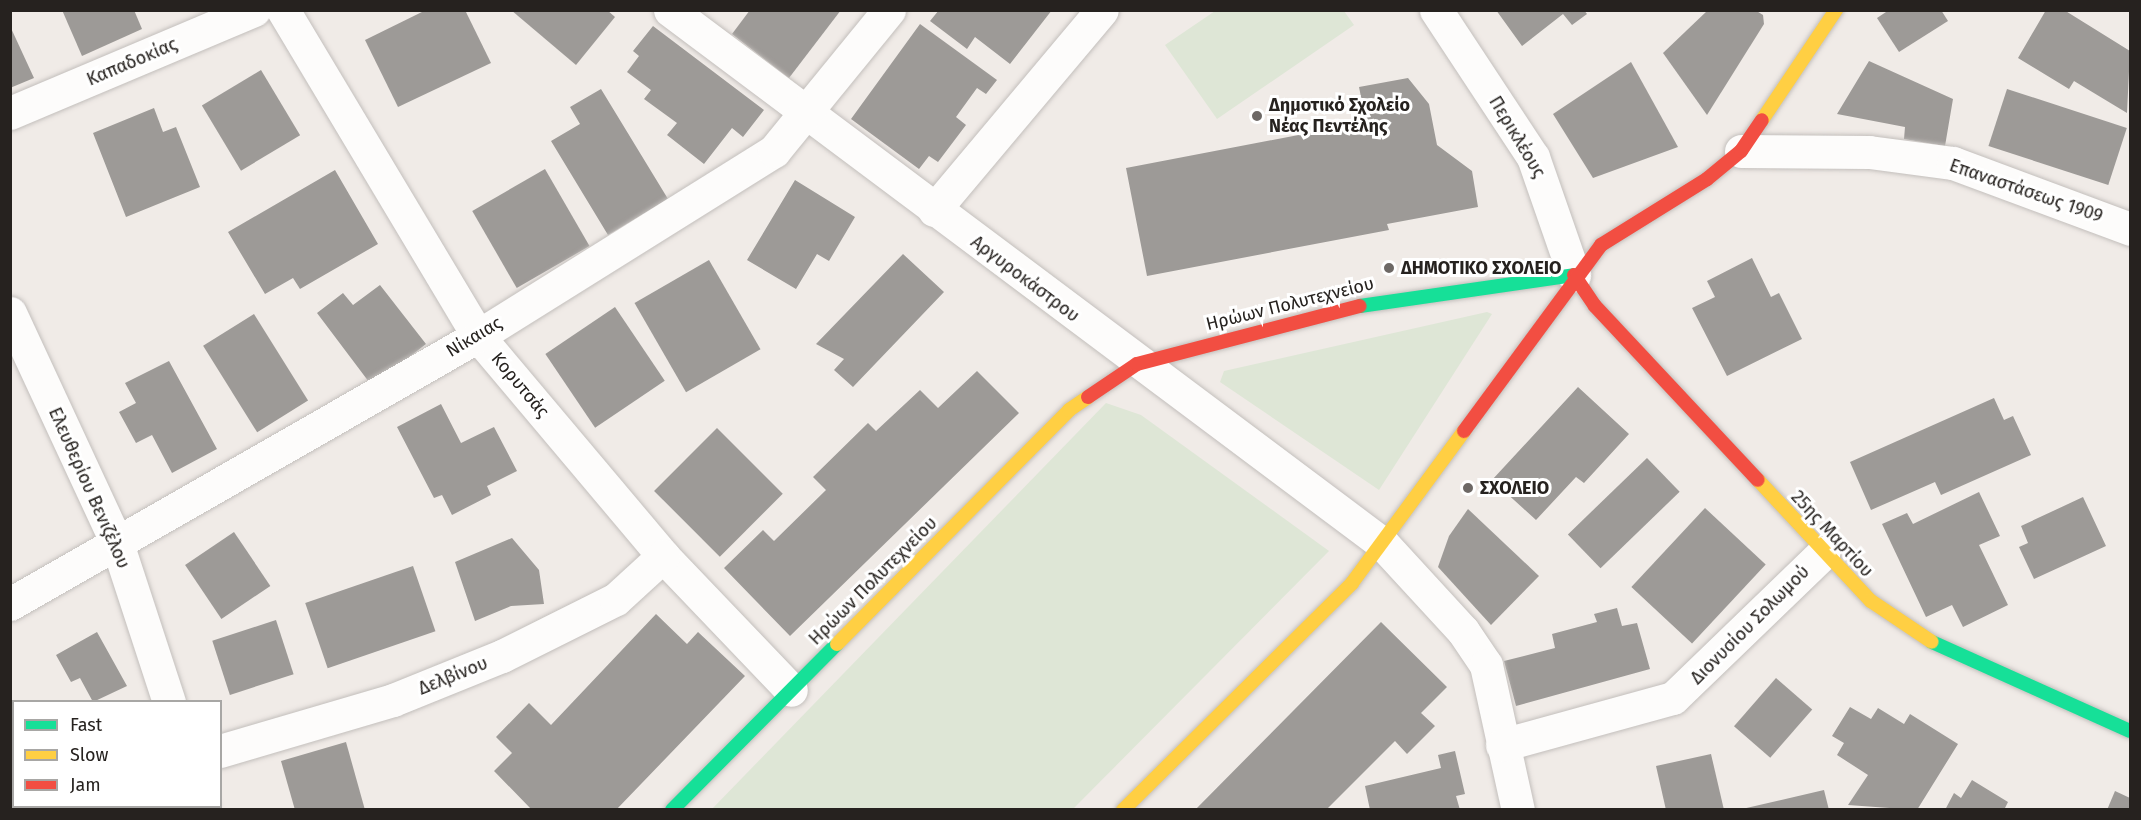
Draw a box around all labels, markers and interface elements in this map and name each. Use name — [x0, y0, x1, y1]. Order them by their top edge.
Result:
street label: Καπαδοκίας — [84, 33, 180, 91]
street label: Περικλέους — [1484, 92, 1550, 182]
place label: Δημοτικό Σχολείο Νέας Πεντέλης — [1269, 95, 1410, 138]
marker: Δημοτικό Σχολείο Νέας Πεντέλης — [1250, 109, 1264, 123]
street label: Επαναστάσεως 1909 — [1947, 155, 2105, 227]
street label: Αργυροκάστρου — [966, 231, 1084, 327]
place label: ΔΗΜΟΤΙΚΟ ΣΧΟΛΕΙΟ — [1401, 257, 1562, 279]
marker: ΔΗΜΟΤΙΚΟ ΣΧΟΛΕΙΟ — [1382, 261, 1396, 275]
street label: Ηρώων Πολυτεχνείου — [1204, 273, 1376, 335]
street label: Νίκαιας — [442, 312, 506, 362]
street label: Κορυτσάς — [487, 348, 553, 422]
street label: Ελευθερίου Βενιζέλου — [44, 404, 134, 572]
place label: ΣΧΟΛΕΙΟ — [1480, 477, 1549, 499]
marker: ΣΧΟΛΕΙΟ — [1461, 481, 1475, 495]
street label: 25ης Μαρτίου — [1786, 486, 1878, 582]
street label: Ηρώων Πολυτεχνείου — [804, 512, 942, 650]
street label: Διονυσίου Σολωμού — [1686, 561, 1814, 689]
street label: Δελβίνου — [415, 652, 491, 700]
legend — [12, 700, 222, 808]
text: Fast — [70, 714, 102, 736]
text: Slow — [70, 744, 108, 766]
text: Jam — [70, 774, 101, 796]

